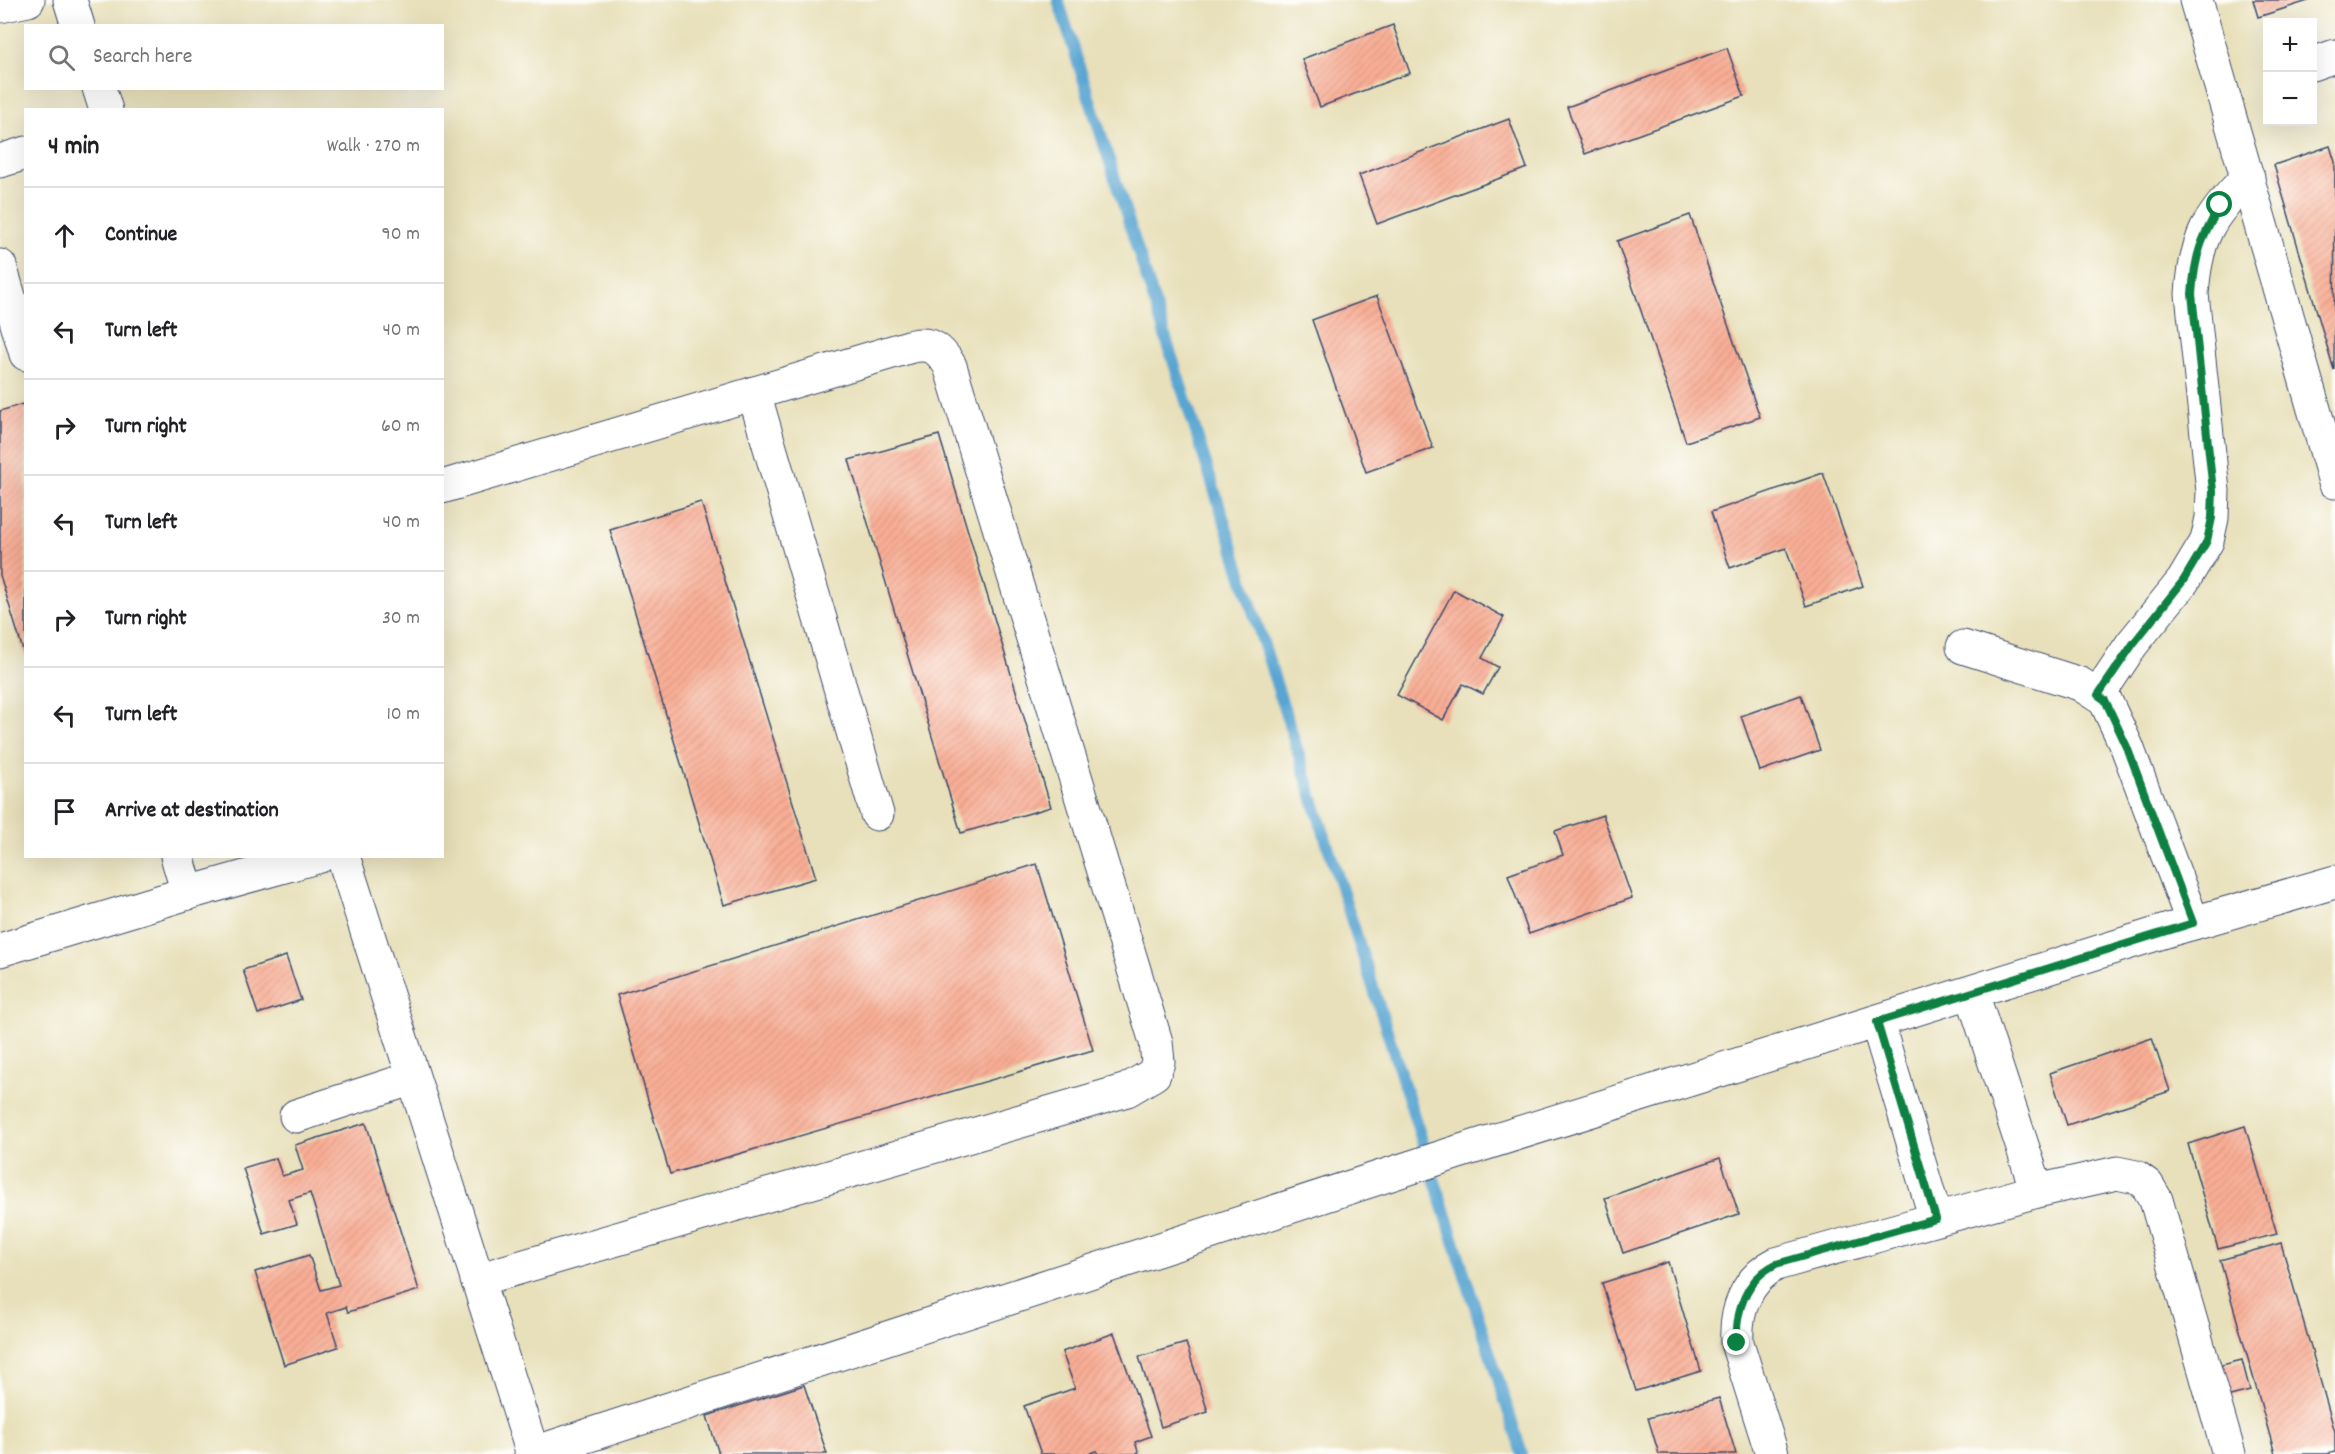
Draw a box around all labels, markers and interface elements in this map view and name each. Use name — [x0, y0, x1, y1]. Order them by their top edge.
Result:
map controls — [2263, 18, 2317, 126]
button: + — [2263, 18, 2317, 72]
search box — [24, 24, 444, 90]
icon: search — [45, 41, 78, 74]
text: Search here — [93, 42, 192, 73]
button: − — [2263, 72, 2317, 126]
text: 4 min — [48, 129, 99, 166]
text: Walk · 270 m — [327, 133, 420, 161]
route start — [2206, 191, 2232, 217]
icon: ahead — [48, 219, 81, 252]
text: Continue — [105, 220, 177, 251]
text: 90 m — [382, 221, 420, 249]
icon: left — [48, 315, 81, 348]
text: Turn left — [105, 316, 177, 347]
text: 40 m — [382, 317, 420, 345]
icon: right — [48, 411, 81, 444]
text: Turn right — [105, 412, 187, 443]
text: 60 m — [381, 413, 420, 441]
icon: left — [48, 507, 81, 540]
text: Turn left — [105, 508, 177, 539]
text: 40 m — [382, 509, 420, 537]
icon: right — [48, 603, 81, 636]
text: Turn right — [105, 604, 187, 635]
text: 30 m — [382, 605, 420, 633]
icon: left — [48, 699, 81, 732]
text: Turn left — [105, 700, 177, 731]
text: 10 m — [386, 701, 420, 729]
icon: arrive — [48, 795, 81, 828]
text: Arrive at destination — [105, 796, 279, 827]
route end — [1723, 1329, 1749, 1355]

